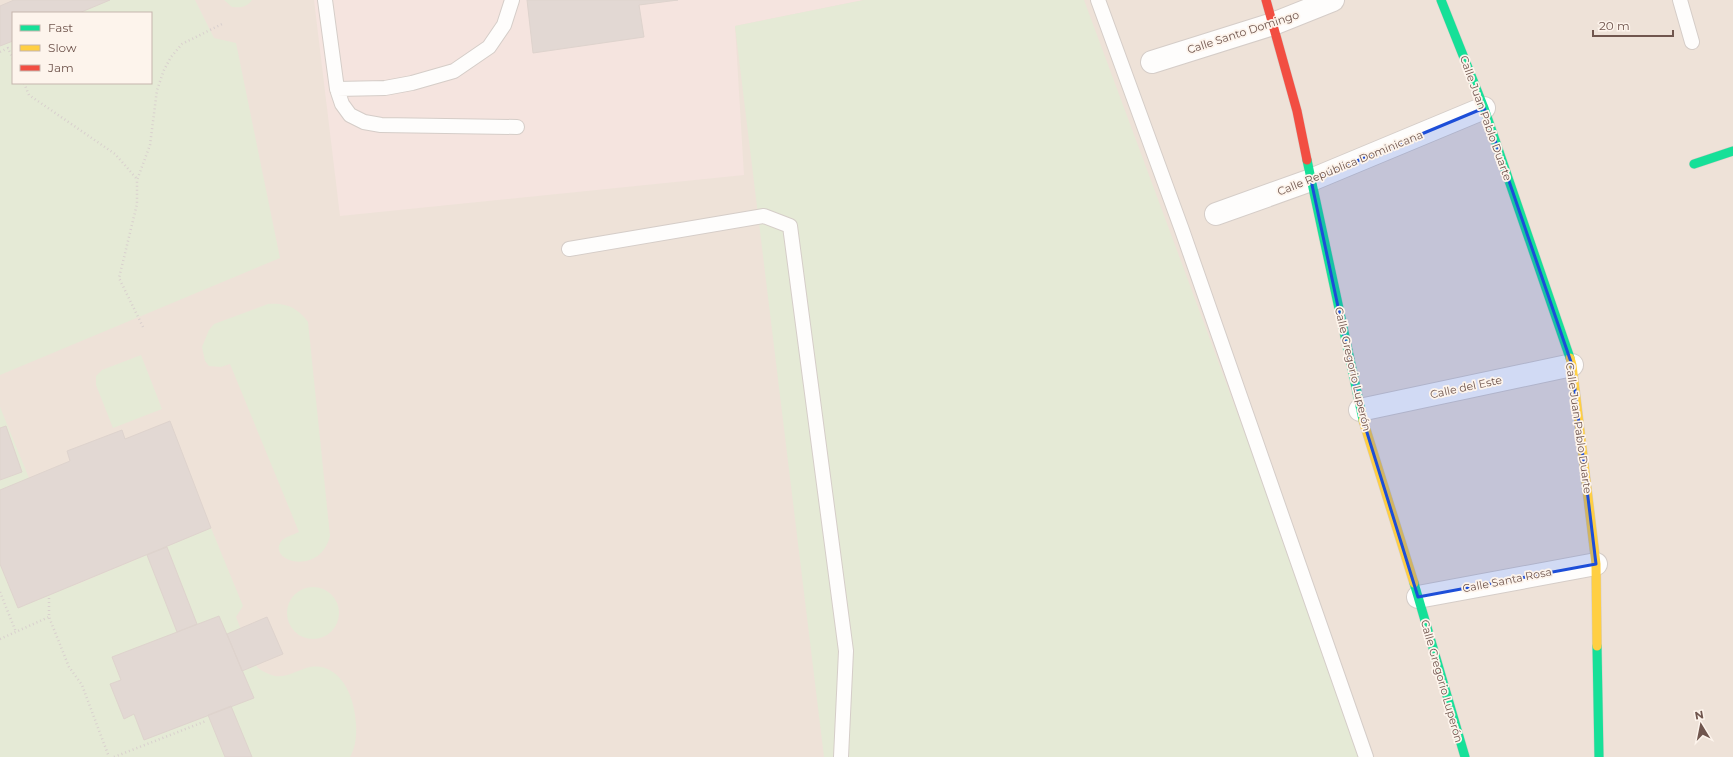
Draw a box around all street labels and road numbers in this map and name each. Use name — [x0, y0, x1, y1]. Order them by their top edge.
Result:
street label: Calle Santo Domingo — [1185, 7, 1301, 57]
street label: Calle Juan Pablo Duarte — [1457, 53, 1515, 183]
street label: Calle República Dominicana — [1275, 127, 1425, 199]
street label: Calle Gregorio Luperón — [1332, 306, 1374, 432]
street label: Calle Juan Pablo Duarte — [1563, 362, 1595, 495]
street label: Calle del Este — [1429, 372, 1504, 401]
street label: Calle Santa Rosa — [1461, 564, 1553, 596]
street label: Calle Gregorio Luperón — [1418, 618, 1466, 744]

